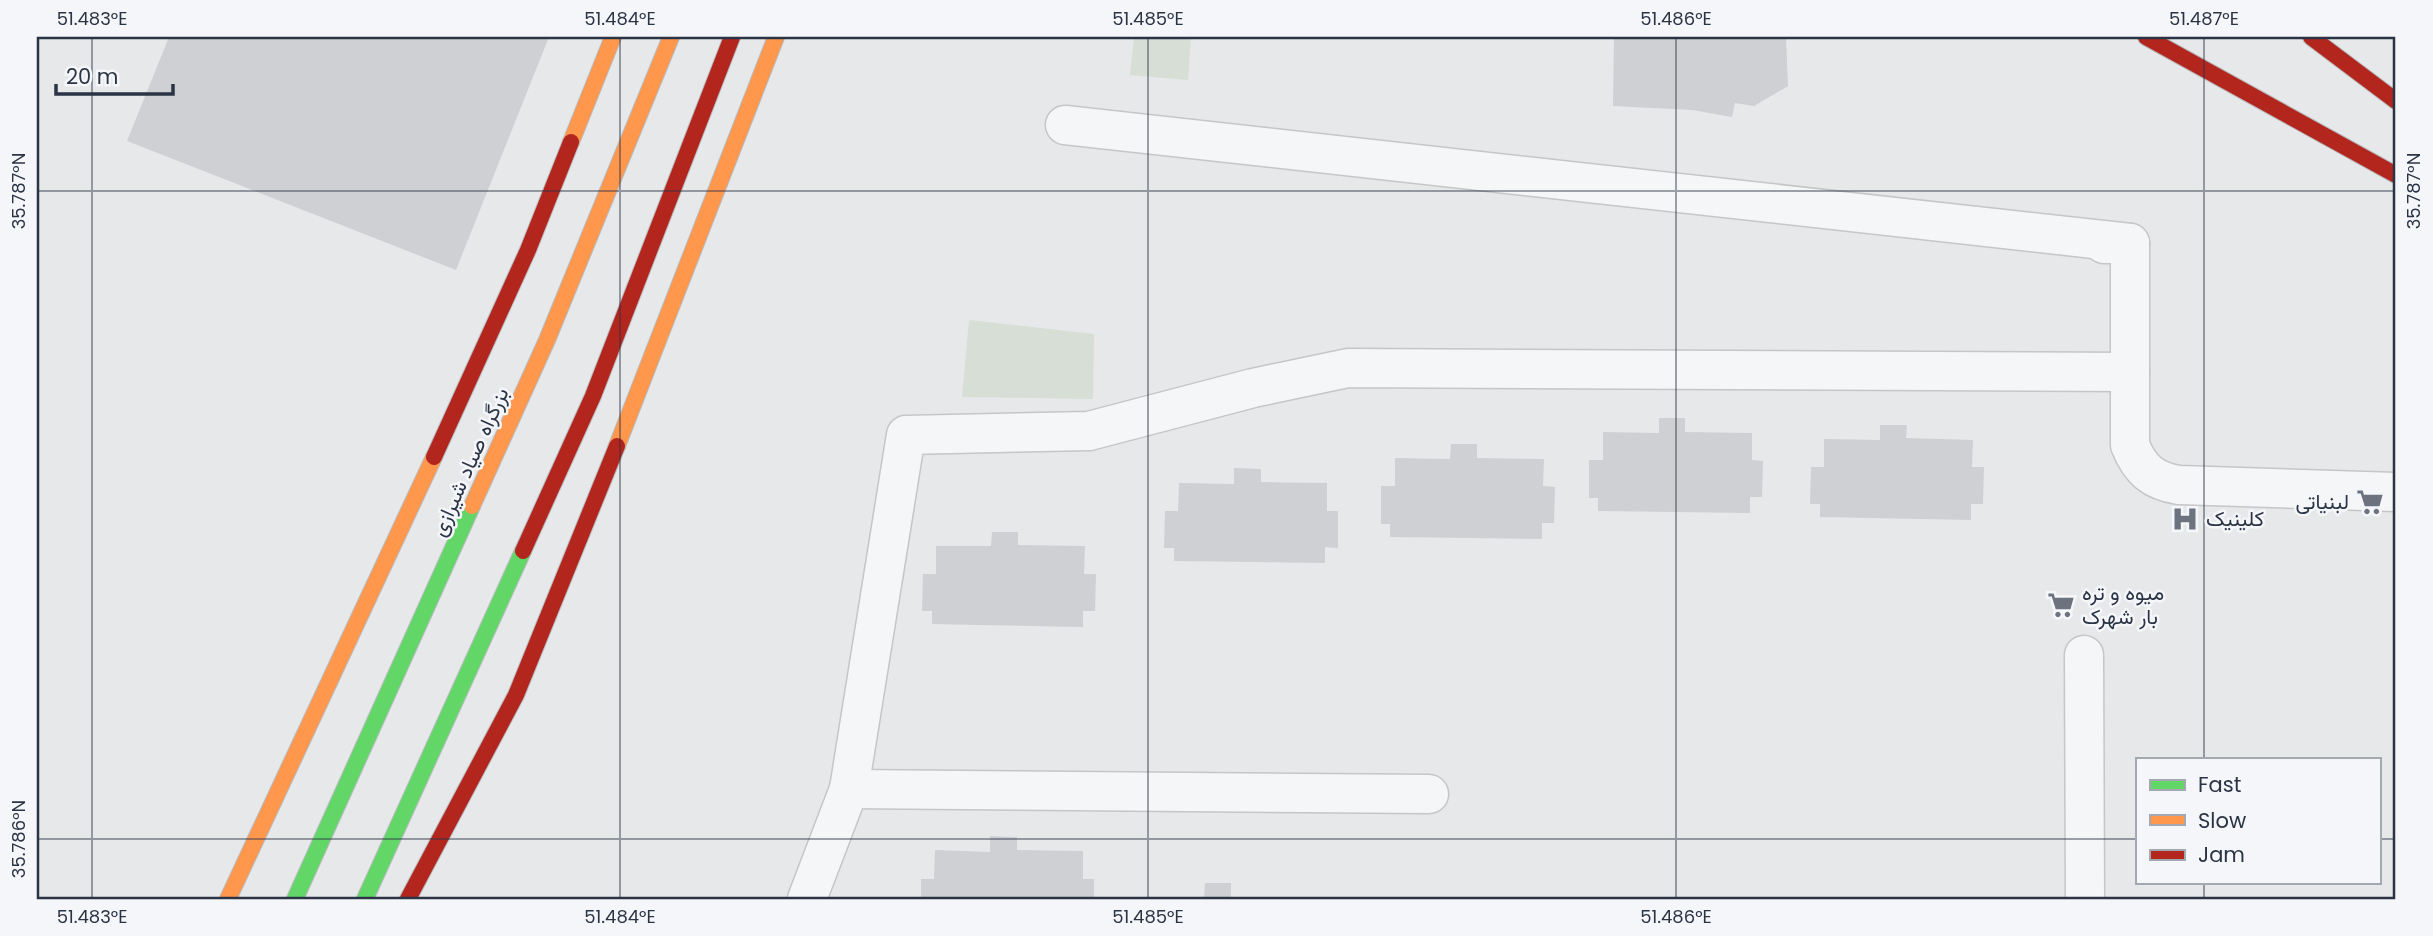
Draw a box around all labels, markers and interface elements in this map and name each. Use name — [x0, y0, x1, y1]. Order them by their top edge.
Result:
text: 51.483°E — [57, 6, 127, 31]
text: 51.484°E — [584, 6, 656, 31]
text: 51.485°E — [1112, 6, 1184, 31]
text: 51.486°E — [1640, 6, 1712, 31]
text: 51.487°E — [2169, 6, 2239, 31]
scale bar — [56, 52, 173, 96]
text: 20 m — [66, 62, 119, 91]
text: 35.787°N — [6, 153, 31, 229]
text: 35.787°N — [2401, 153, 2426, 229]
street label: بزرگراه صیاد شیرازی — [424, 383, 515, 541]
place label: لبنیاتی — [2295, 487, 2349, 516]
supermarket icon: لبنیاتی — [2355, 487, 2385, 517]
hospital icon: کلینیک — [2170, 504, 2200, 534]
place label: کلینیک — [2206, 504, 2264, 533]
place label: میوه و تره بار شهرک — [2082, 578, 2164, 631]
supermarket icon: میوه و تره بار شهرک — [2046, 590, 2076, 620]
legend — [2136, 758, 2380, 884]
text: Fast — [2198, 770, 2241, 799]
text: 35.786°N — [6, 800, 31, 878]
text: Slow — [2198, 806, 2246, 835]
text: Jam — [2198, 840, 2245, 869]
text: 51.483°E — [57, 904, 127, 929]
text: 51.484°E — [584, 904, 656, 929]
text: 51.485°E — [1112, 904, 1184, 929]
text: 51.486°E — [1640, 904, 1712, 929]

